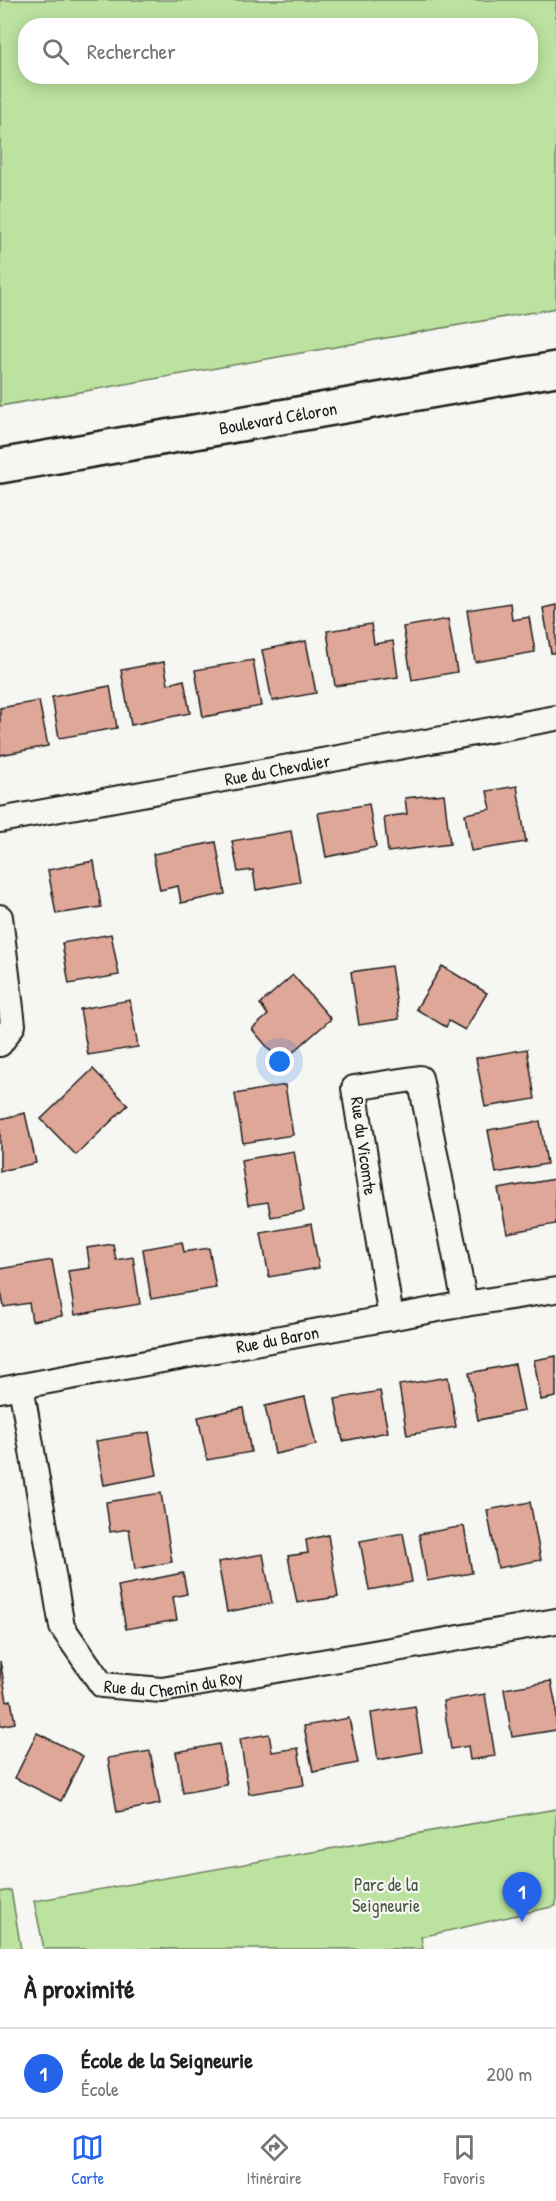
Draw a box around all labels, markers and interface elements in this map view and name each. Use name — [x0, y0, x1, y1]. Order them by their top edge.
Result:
search box — [18, 18, 538, 84]
icon: search — [39, 35, 72, 68]
text: Rechercher — [87, 36, 176, 66]
street label: Boulevard Céloron — [217, 395, 339, 440]
street label: Rue du Chevalier — [223, 747, 332, 791]
your location — [265, 1047, 294, 1076]
street label: Rue du Vicomte — [345, 1095, 383, 1197]
street label: Rue du Baron — [234, 1319, 321, 1359]
street label: Rue du Chemin du Roy — [103, 1664, 245, 1703]
park label: Parc de la Seigneurie — [352, 1872, 420, 1918]
pin: 1 — [502, 1872, 542, 1922]
text: À proximité — [24, 1971, 135, 2006]
text: École de la Seigneurie — [81, 2045, 253, 2075]
text: 1 — [40, 2060, 47, 2087]
text: 200 m — [487, 2060, 532, 2087]
text: École — [81, 2075, 119, 2102]
tab: Carte — [71, 2131, 104, 2189]
tab: Itinéraire — [247, 2131, 302, 2189]
tab: Favoris — [444, 2131, 485, 2189]

